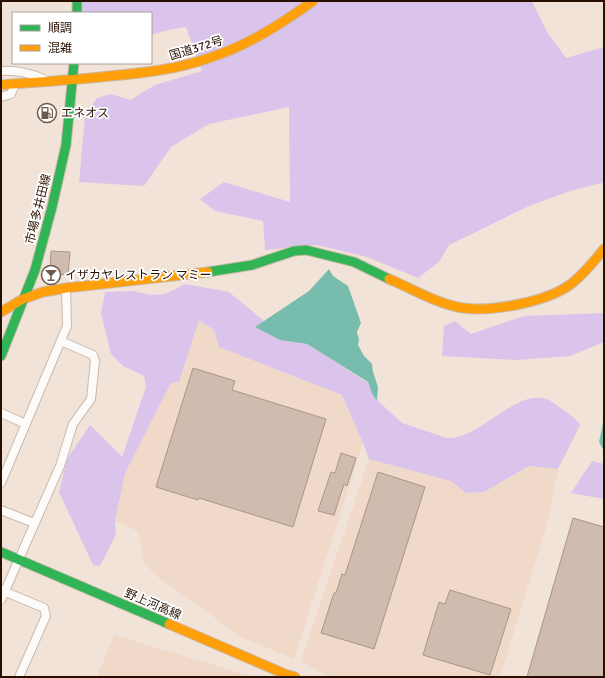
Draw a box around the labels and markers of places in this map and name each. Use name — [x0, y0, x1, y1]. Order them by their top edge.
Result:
fuel station icon: エネオス — [36, 102, 58, 124]
place label: エネオス — [61, 106, 109, 121]
bar icon: イザカヤレストラン マミー — [40, 264, 62, 286]
place label: イザカヤレストラン マミー — [65, 268, 212, 283]

